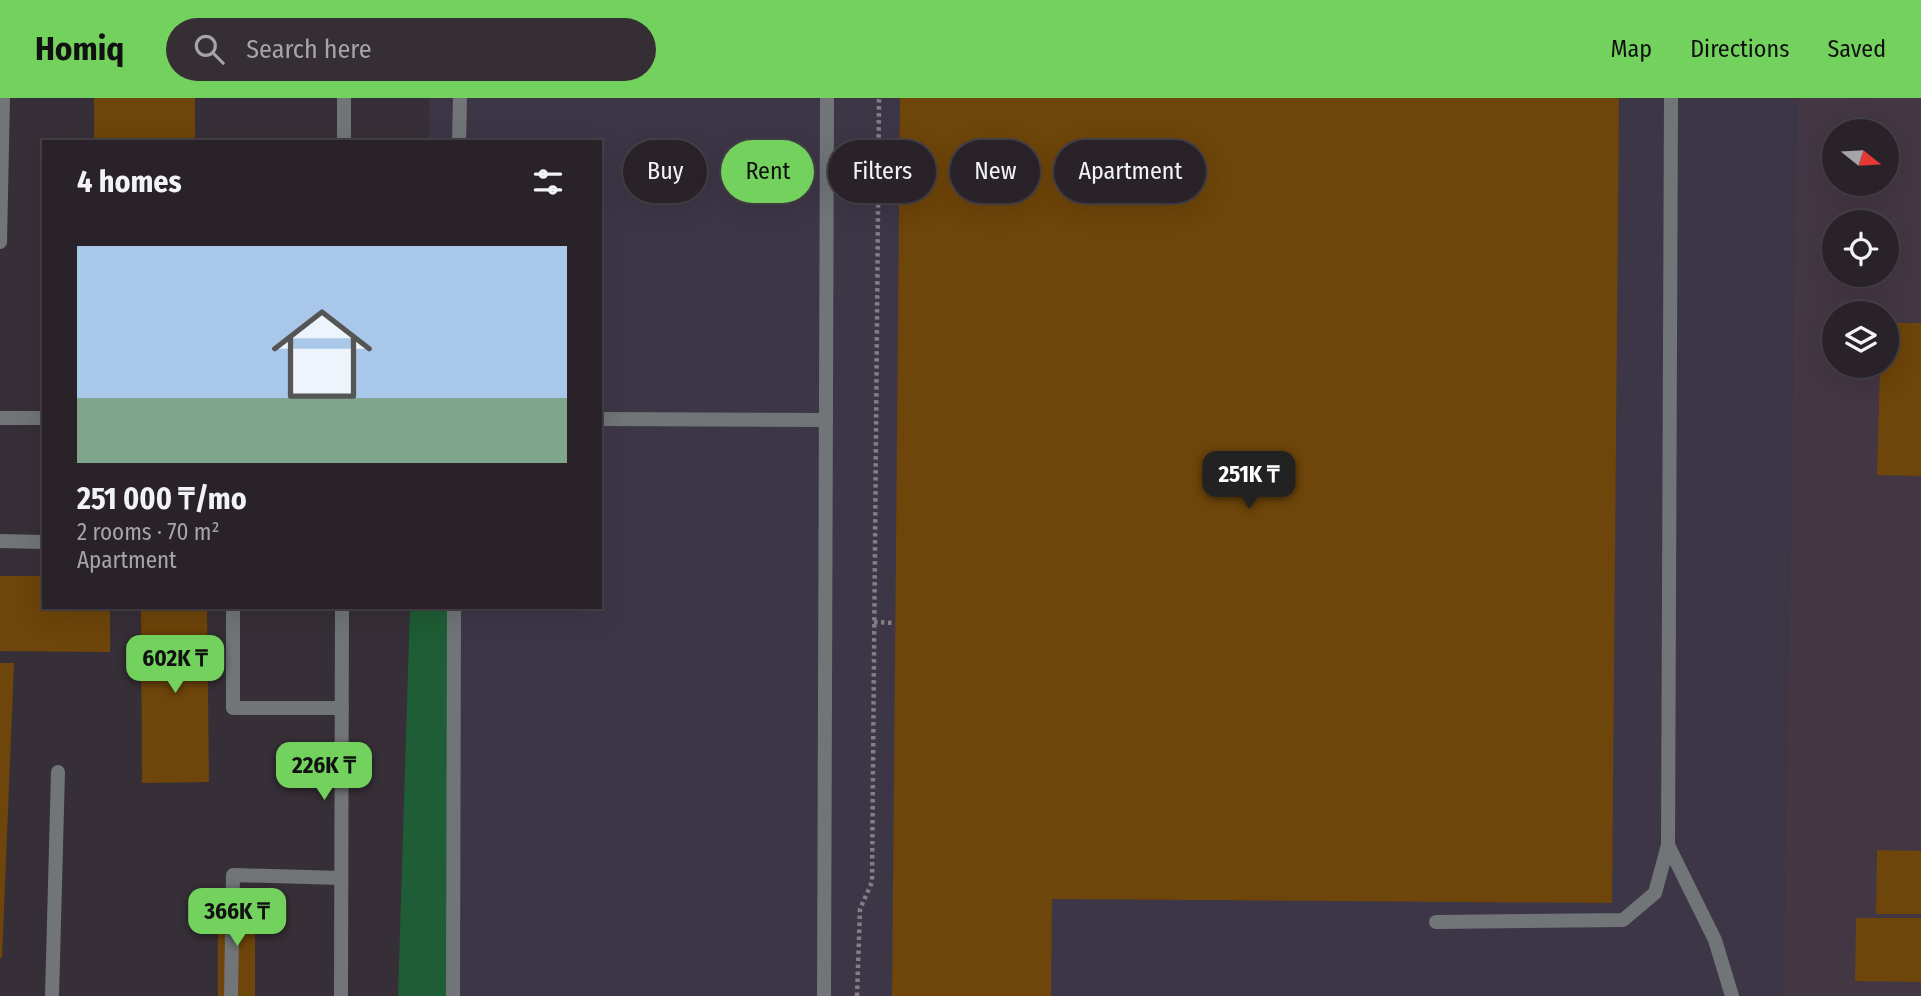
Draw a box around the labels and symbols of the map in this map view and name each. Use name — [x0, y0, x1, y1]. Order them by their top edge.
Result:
north arrow — [1822, 119, 1899, 196]
pin: 251K ₸ — [1192, 452, 1306, 511]
pin: 602K ₸ — [118, 636, 232, 695]
pin: 226K ₸ — [267, 742, 381, 802]
pin: 366K ₸ — [180, 888, 294, 948]

